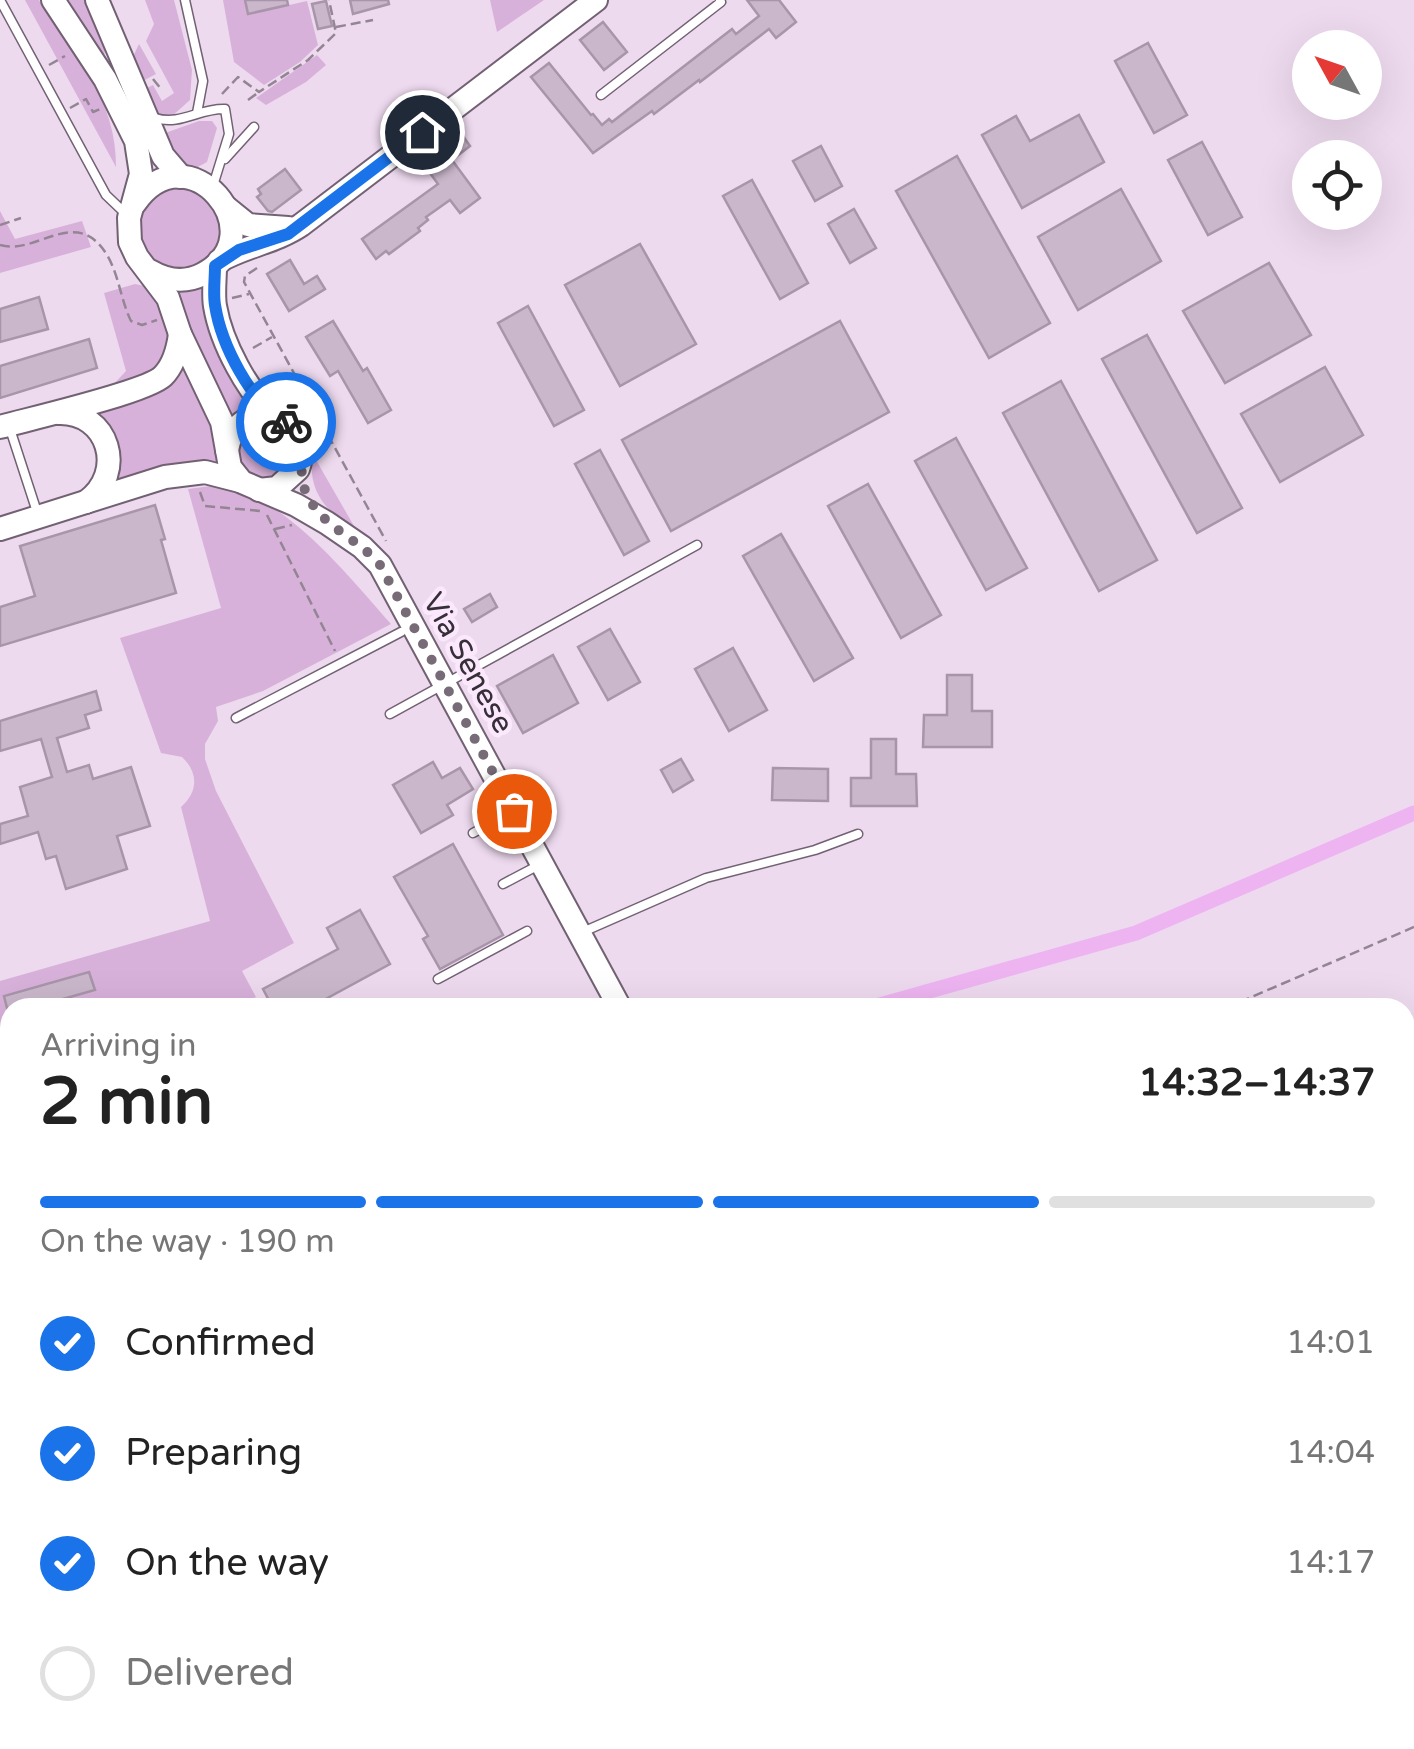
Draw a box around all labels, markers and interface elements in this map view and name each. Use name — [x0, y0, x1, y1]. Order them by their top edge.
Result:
north arrow — [1292, 30, 1382, 120]
map controls — [1292, 30, 1382, 230]
pin — [380, 90, 465, 175]
icon: home — [395, 105, 450, 160]
button: locate — [1292, 140, 1382, 230]
courier — [236, 372, 336, 472]
icon: bike — [259, 395, 314, 450]
street label: Via Senese — [414, 586, 522, 740]
pin — [472, 769, 557, 854]
icon: bag — [487, 784, 542, 839]
text: Arriving in — [40, 1027, 197, 1065]
text: 14:32–14:37 — [1138, 1060, 1375, 1106]
text: 2 min — [40, 1063, 213, 1142]
text: On the way · 190 m — [40, 1223, 335, 1261]
icon: check — [40, 1316, 95, 1371]
text: Confirmed — [125, 1320, 316, 1366]
text: 14:01 — [1286, 1324, 1375, 1362]
icon: check — [40, 1426, 95, 1481]
text: Preparing — [125, 1430, 302, 1476]
text: 14:04 — [1286, 1434, 1375, 1472]
icon: check — [40, 1536, 95, 1591]
text: On the way — [125, 1540, 329, 1586]
text: 14:17 — [1286, 1544, 1375, 1582]
text: Delivered — [125, 1650, 294, 1696]

